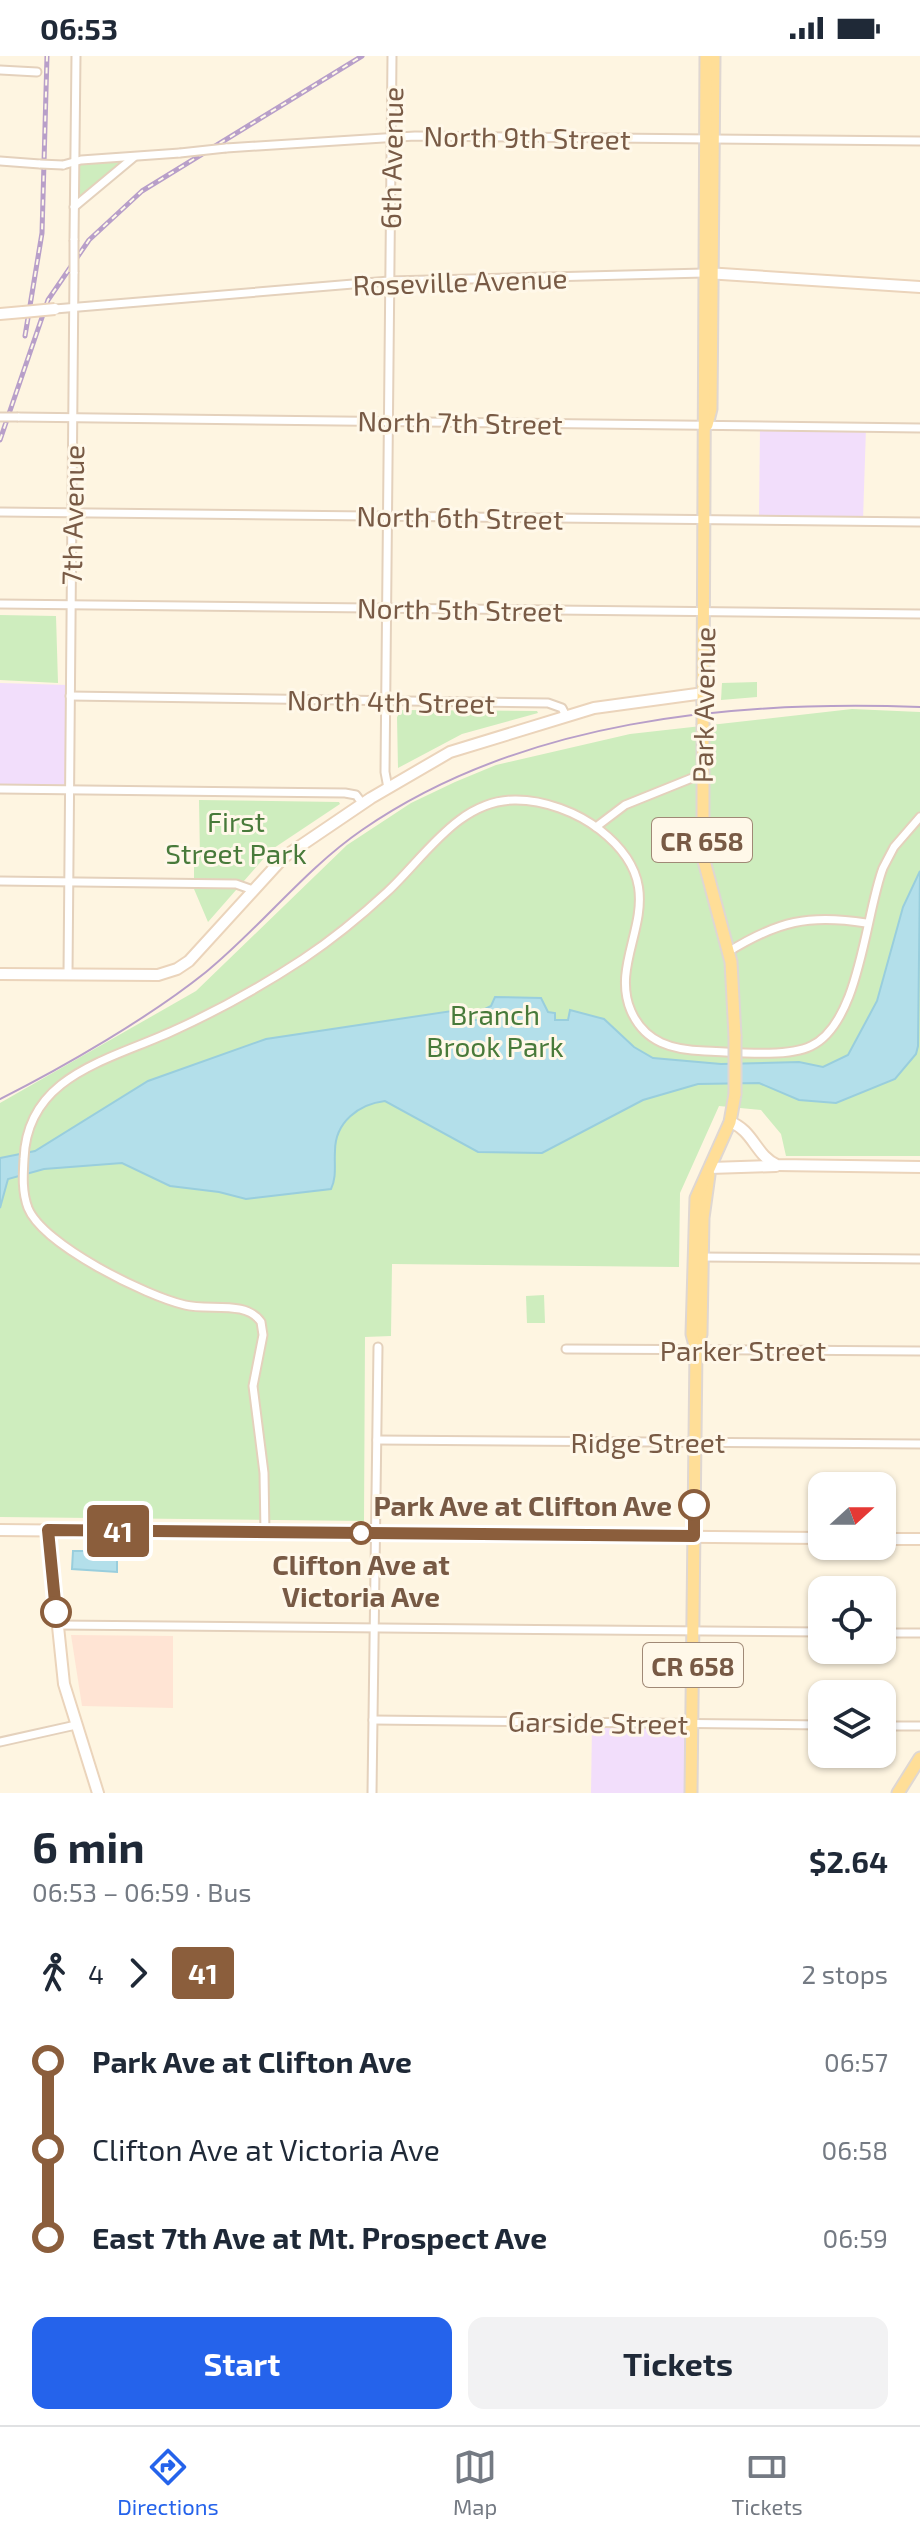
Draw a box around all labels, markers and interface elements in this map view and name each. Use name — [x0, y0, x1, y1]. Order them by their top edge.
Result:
text: 06:53 — [40, 10, 118, 46]
street label: 6th Avenue — [373, 87, 409, 229]
street label: North 9th Street — [423, 118, 631, 156]
street label: Roseville Avenue — [352, 260, 568, 302]
street label: North 7th Street — [357, 403, 563, 441]
street label: 7th Avenue — [54, 444, 90, 586]
street label: North 6th Street — [356, 498, 564, 536]
street label: North 5th Street — [357, 590, 563, 628]
street label: Park Avenue — [685, 627, 721, 783]
street label: North 4th Street — [287, 682, 495, 720]
park label: First Street Park — [165, 804, 307, 870]
road number: CR 658 — [652, 818, 752, 862]
park label: Branch Brook Park — [426, 997, 564, 1063]
street label: Parker Street — [660, 1333, 826, 1367]
street label: Ridge Street — [571, 1425, 725, 1459]
north arrow — [808, 1472, 896, 1560]
map controls — [808, 1472, 896, 1768]
place label: Park Ave at Clifton Ave — [373, 1488, 672, 1522]
marker: Park Ave at Clifton Ave — [679, 1490, 709, 1520]
line badge: 41 — [82, 1505, 154, 1557]
text: 41 — [103, 1514, 133, 1548]
marker: Clifton Ave at Victoria Ave — [350, 1522, 372, 1544]
place label: Clifton Ave at Victoria Ave — [272, 1547, 450, 1613]
button: locate — [808, 1576, 896, 1664]
unlabelled marker — [41, 1597, 71, 1627]
road number: CR 658 — [643, 1643, 743, 1687]
button: layers — [808, 1680, 896, 1768]
street label: Garside Street — [507, 1703, 689, 1741]
text: 6 min — [32, 1819, 145, 1872]
text: $2.64 — [809, 1843, 888, 1879]
text: 06:53 – 06:59 · Bus — [32, 1876, 251, 1907]
icon: walk — [32, 1951, 76, 1995]
icon: forward — [116, 1951, 160, 1995]
text: 41 — [188, 1956, 218, 1990]
text: 4 — [88, 1958, 104, 1989]
text: 2 stops — [801, 1958, 888, 1989]
text: Park Ave at Clifton Ave — [92, 2043, 412, 2079]
text: 06:57 — [824, 2046, 888, 2077]
text: Clifton Ave at Victoria Ave — [92, 2131, 440, 2167]
text: 06:58 — [822, 2134, 888, 2165]
text: East 7th Ave at Mt. Prospect Ave — [92, 2219, 547, 2255]
text: 06:59 — [823, 2222, 888, 2253]
button: Start — [32, 2317, 452, 2409]
button: Tickets — [468, 2317, 888, 2409]
tab: Directions — [117, 2445, 219, 2519]
tab: Map — [453, 2445, 497, 2519]
tab: Tickets — [732, 2445, 803, 2519]

